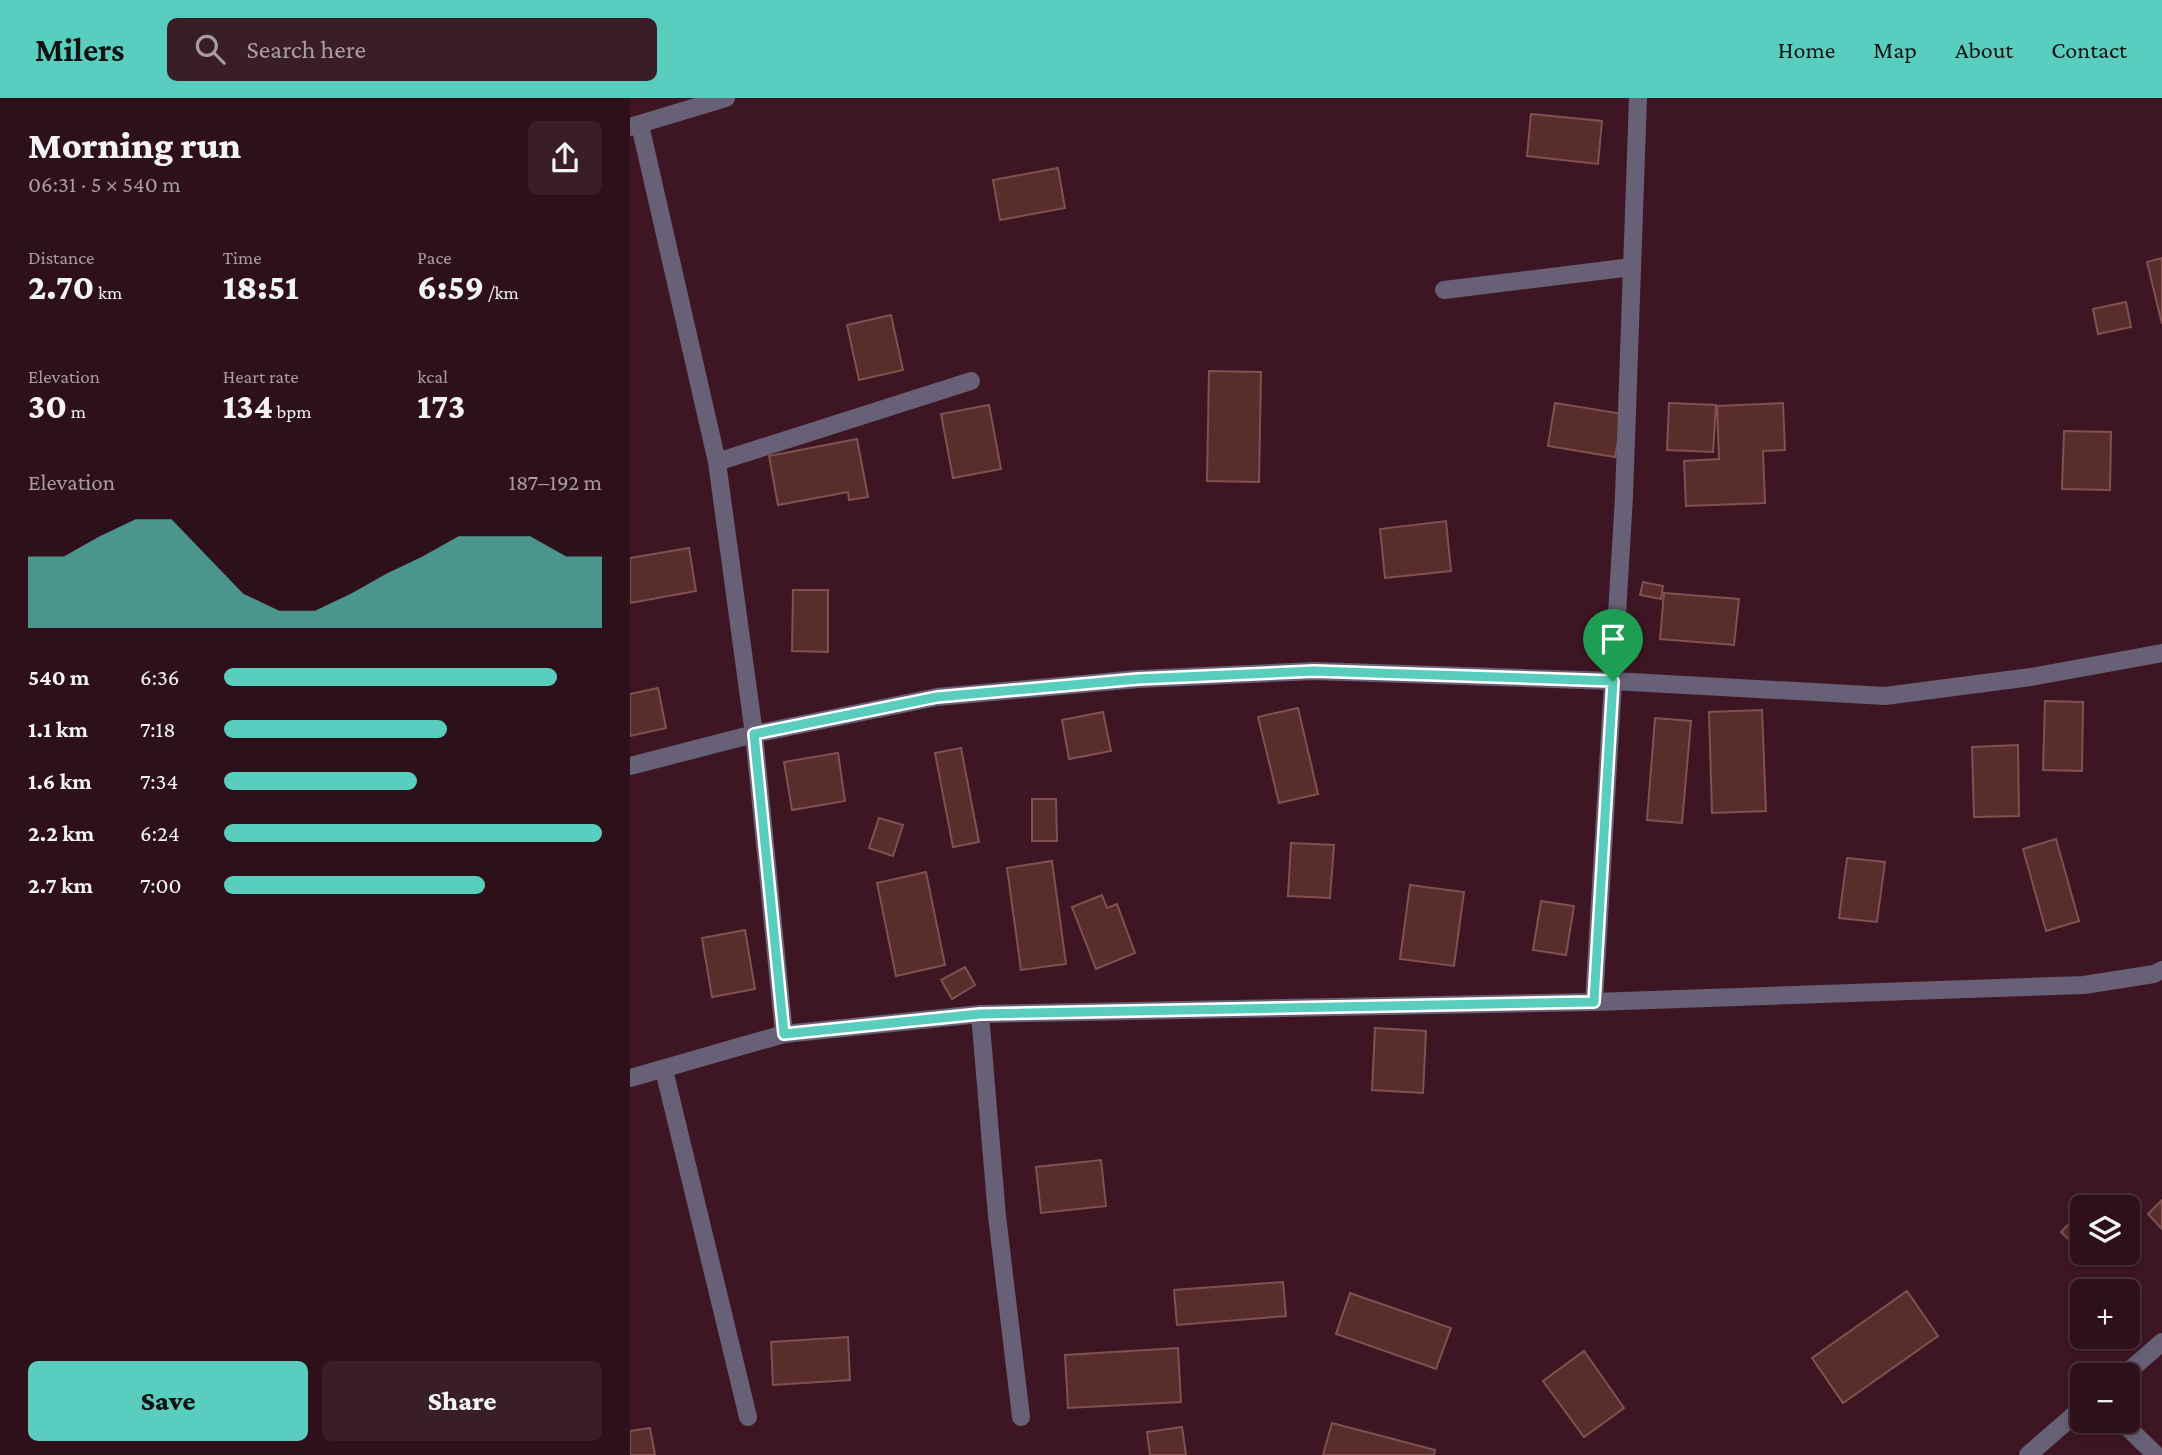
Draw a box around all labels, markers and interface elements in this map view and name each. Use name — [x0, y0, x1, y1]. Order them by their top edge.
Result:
search box — [167, 18, 657, 81]
icon: search — [191, 30, 229, 68]
text: Milers — [35, 31, 125, 68]
text: Search here — [247, 35, 366, 64]
text: Home — [1778, 36, 1835, 63]
text: Map — [1873, 36, 1917, 63]
text: About — [1955, 36, 2013, 63]
text: Contact — [2051, 36, 2127, 63]
button: share — [528, 121, 602, 195]
text: Morning run — [28, 124, 241, 166]
text: 06:31 · 5 × 540 m — [28, 171, 181, 197]
text: Distance — [28, 247, 94, 268]
text: Time — [223, 247, 262, 268]
text: Pace — [417, 247, 452, 268]
text: 2.70 — [28, 268, 94, 307]
text: 18:51 — [223, 268, 299, 307]
text: 6:59 — [417, 268, 484, 307]
text: km — [94, 282, 122, 303]
text: /km — [484, 282, 519, 303]
text: Elevation — [28, 366, 100, 387]
text: Heart rate — [223, 366, 299, 387]
text: kcal — [417, 366, 448, 387]
text: 30 — [28, 387, 67, 426]
text: 134 — [223, 387, 273, 426]
text: 173 — [417, 387, 465, 426]
text: m — [67, 401, 86, 422]
text: bpm — [273, 401, 312, 422]
text: Elevation — [28, 469, 115, 495]
text: 187–192 m — [508, 469, 602, 495]
pin — [1583, 609, 1643, 681]
icon: arrive — [1594, 620, 1632, 658]
text: 540 m — [28, 664, 90, 690]
text: 6:36 — [140, 664, 180, 690]
text: 1.1 km — [28, 716, 88, 742]
text: 7:18 — [140, 716, 176, 742]
text: 1.6 km — [28, 768, 92, 794]
text: 7:34 — [140, 768, 178, 794]
text: 2.2 km — [28, 820, 94, 846]
text: 6:24 — [140, 820, 180, 846]
text: 2.7 km — [28, 872, 93, 898]
text: 7:00 — [140, 872, 182, 898]
map controls — [2070, 1195, 2140, 1433]
button: layers — [2070, 1195, 2140, 1265]
button: + — [2070, 1279, 2140, 1349]
button: Save — [28, 1361, 308, 1441]
button: Share — [322, 1361, 602, 1441]
button: − — [2070, 1363, 2140, 1433]

